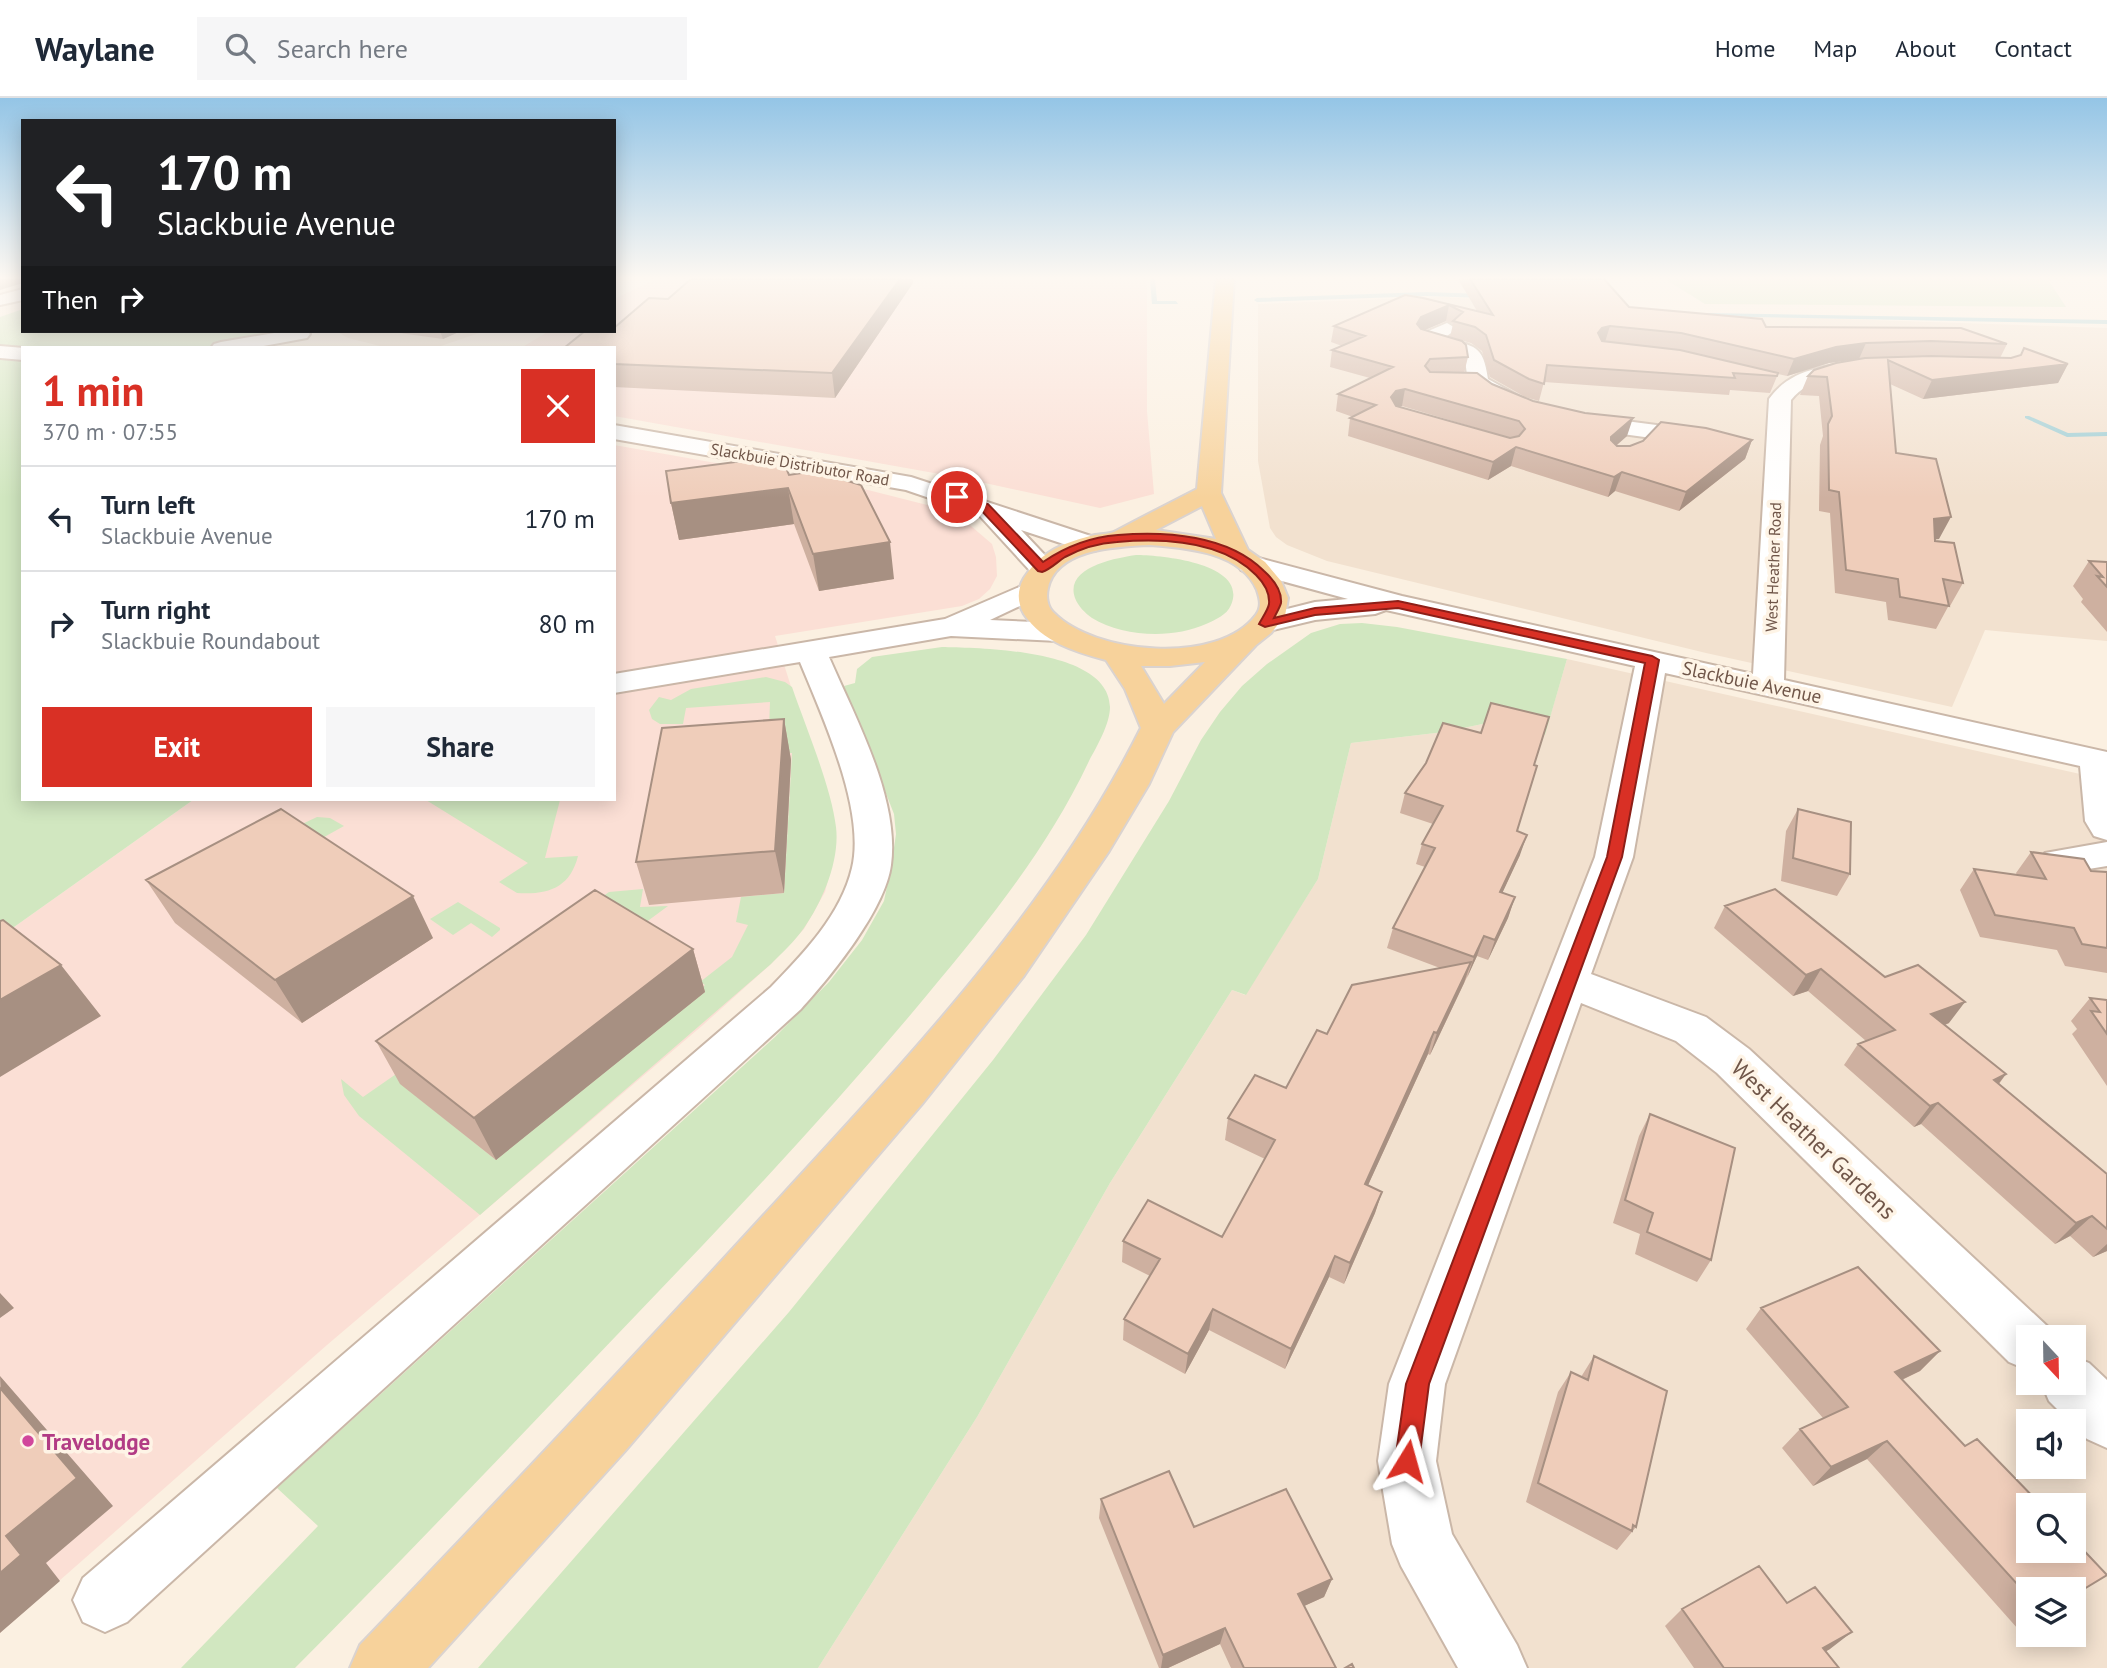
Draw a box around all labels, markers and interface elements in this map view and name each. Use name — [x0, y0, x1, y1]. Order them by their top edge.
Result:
search box — [197, 17, 687, 80]
text: Waylane — [35, 27, 155, 70]
icon: search — [221, 29, 259, 67]
text: Search here — [277, 32, 408, 65]
text: Home — [1715, 33, 1775, 64]
text: Map — [1813, 33, 1857, 64]
text: About — [1895, 33, 1956, 64]
text: Contact — [1994, 33, 2072, 64]
text: 170 m — [157, 140, 292, 204]
icon: left — [42, 147, 133, 238]
text: Slackbuie Avenue — [157, 202, 396, 244]
icon: right — [112, 280, 150, 318]
text: Then — [42, 283, 98, 316]
text: 1 min — [42, 363, 144, 418]
button: close — [521, 369, 595, 443]
text: 370 m · 07:55 — [42, 417, 178, 446]
street label: Slackbuie Distributor Road — [709, 438, 891, 490]
pin — [927, 467, 987, 527]
icon: arrive — [938, 478, 976, 516]
text: Turn left — [101, 488, 195, 521]
icon: left — [42, 500, 80, 538]
text: 170 m — [524, 502, 595, 535]
street label: West Heather Road — [1761, 502, 1785, 632]
text: Slackbuie Avenue — [101, 521, 273, 550]
text: Turn right — [101, 593, 210, 626]
icon: right — [42, 605, 80, 643]
text: 80 m — [539, 607, 595, 640]
text: Slackbuie Roundabout — [101, 626, 320, 655]
street label: Slackbuie Avenue — [1680, 656, 1824, 708]
button: Exit — [42, 707, 312, 787]
button: Share — [326, 707, 595, 787]
street label: West Heather Gardens — [1726, 1053, 1902, 1225]
north arrow — [2016, 1325, 2086, 1395]
map controls — [2016, 1325, 2086, 1647]
button: sound — [2016, 1409, 2086, 1479]
position arrow — [1370, 1424, 1444, 1498]
place label: Travelodge — [42, 1427, 150, 1456]
marker: Travelodge — [20, 1433, 36, 1449]
button: search — [2016, 1493, 2086, 1563]
button: layers — [2016, 1577, 2086, 1647]

